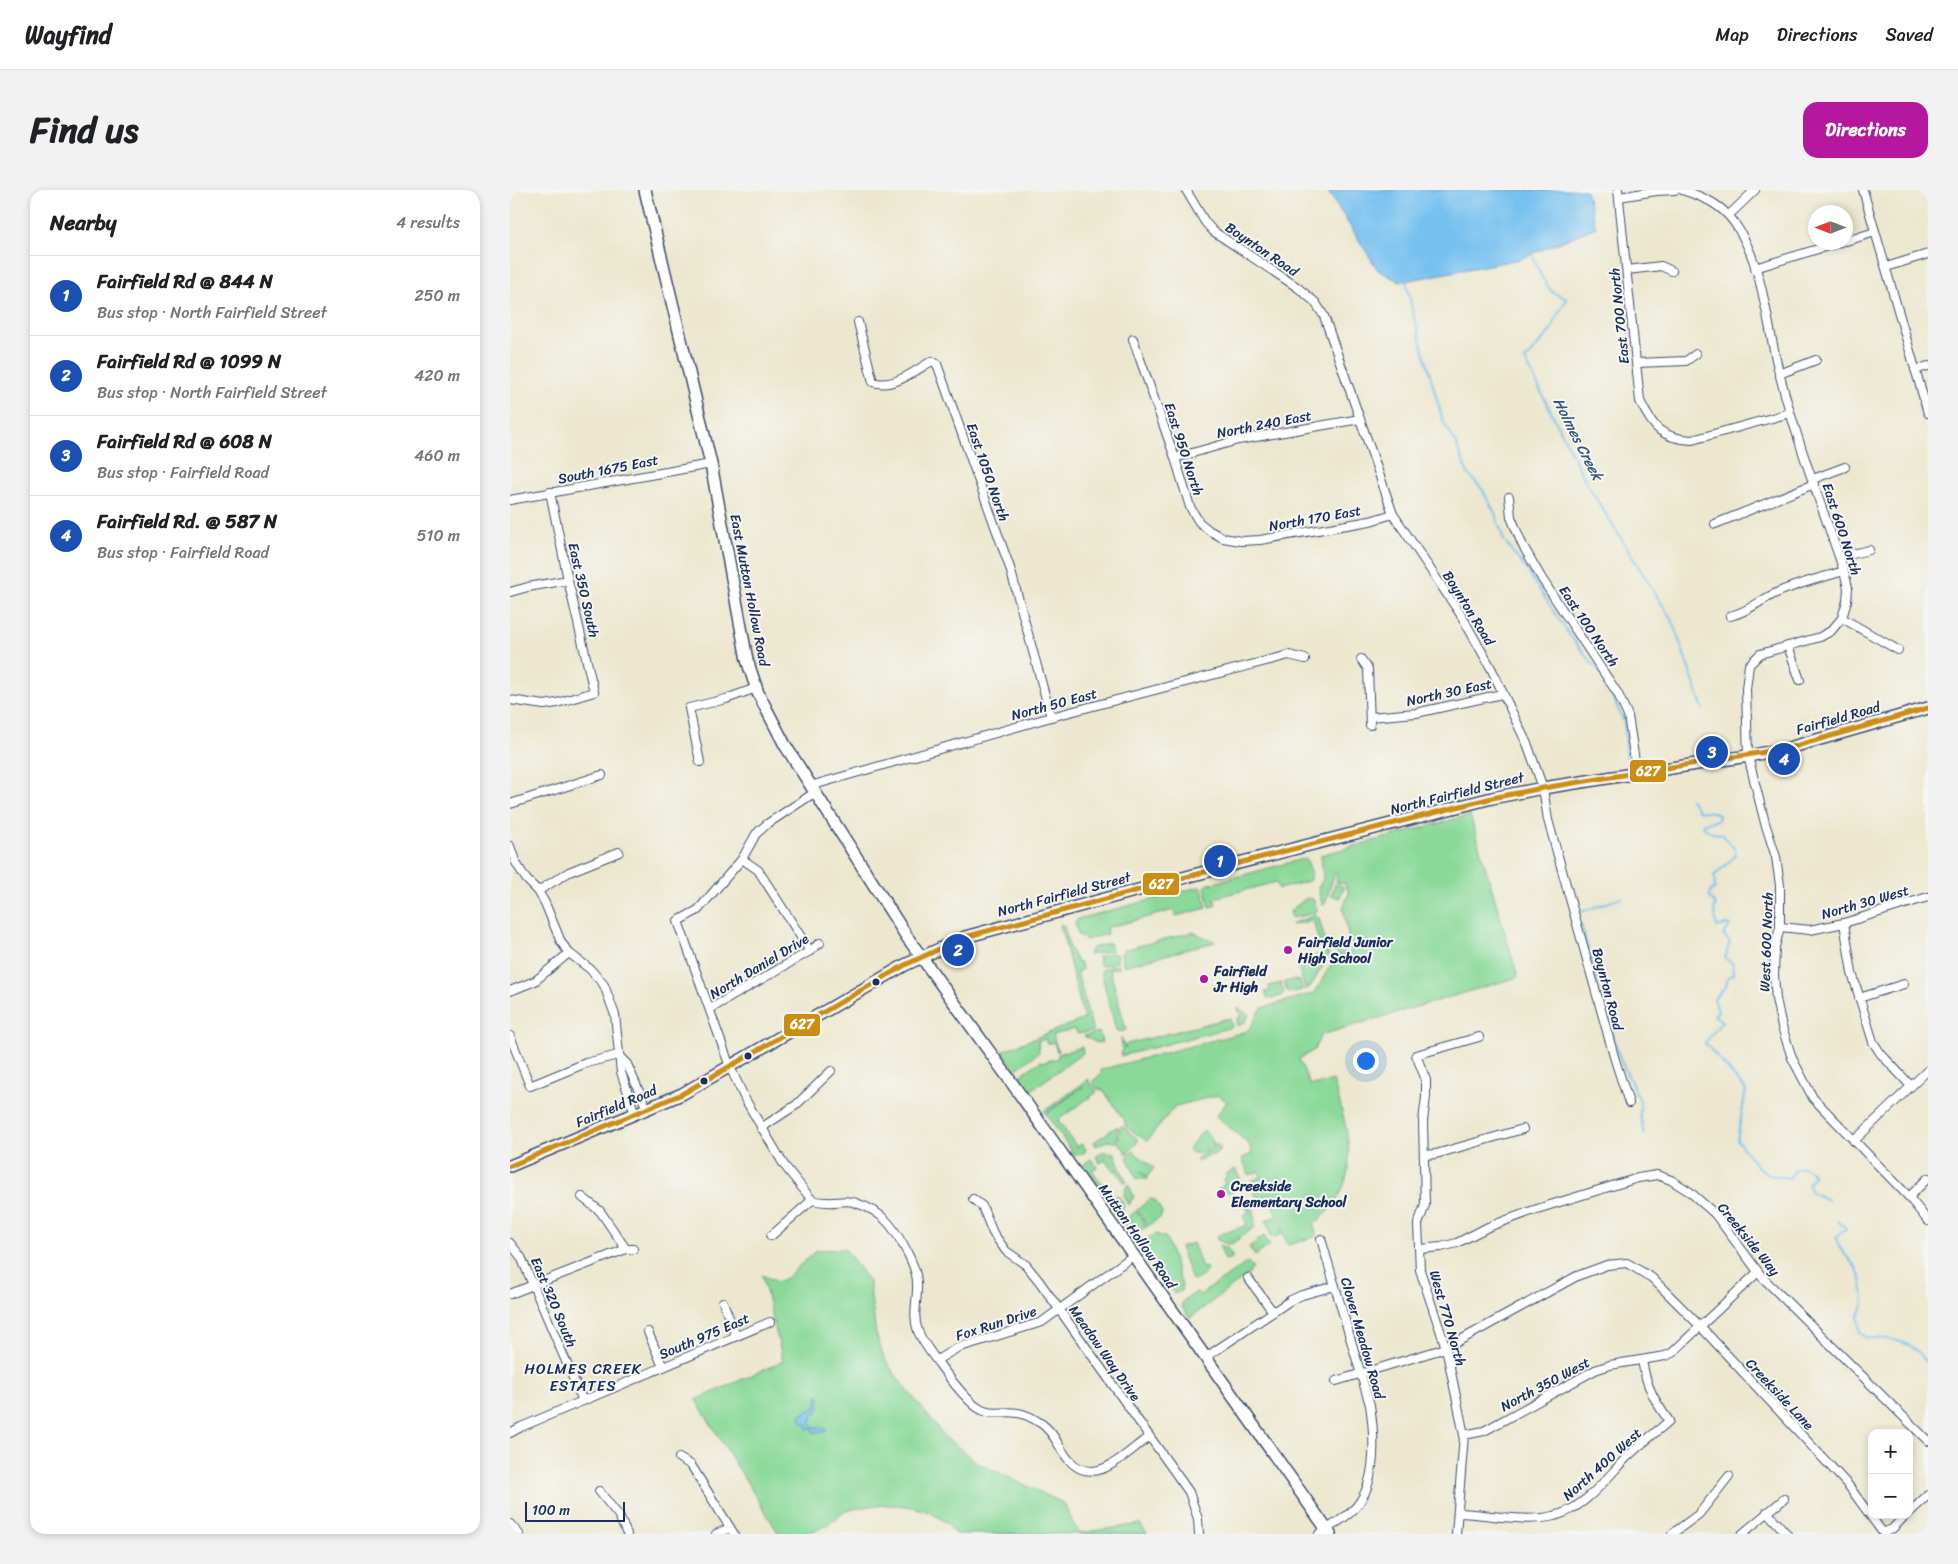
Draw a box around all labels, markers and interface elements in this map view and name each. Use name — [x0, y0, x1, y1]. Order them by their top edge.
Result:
text: Wayfind — [25, 14, 111, 56]
text: Map — [1716, 19, 1749, 51]
text: Directions — [1777, 19, 1858, 51]
text: Saved — [1886, 19, 1933, 51]
text: Find us — [30, 99, 138, 161]
button: Directions — [1803, 102, 1928, 158]
text: Nearby — [50, 204, 116, 242]
north arrow — [1808, 205, 1853, 250]
text: 4 results — [396, 208, 460, 237]
street label: Boynton Road — [1220, 215, 1305, 284]
text: Fairfield Rd @ 844 N — [97, 265, 273, 298]
street label: East 700 North — [1602, 267, 1637, 365]
text: 1 — [63, 281, 69, 310]
text: 250 m — [414, 281, 460, 310]
text: Bus stop · North Fairfield Street — [97, 298, 327, 327]
text: Fairfield Rd @ 1099 N — [97, 345, 281, 378]
text: 2 — [61, 361, 71, 390]
text: 420 m — [414, 361, 460, 390]
text: Bus stop · North Fairfield Street — [97, 378, 327, 407]
water label: Holmes Creek — [1546, 393, 1611, 487]
street label: East 950 North — [1157, 399, 1210, 499]
street label: North 240 East — [1214, 403, 1314, 446]
street label: East 1050 North — [959, 419, 1016, 525]
text: Fairfield Rd @ 608 N — [97, 425, 272, 458]
text: 3 — [62, 441, 70, 470]
text: 460 m — [414, 441, 460, 470]
street label: South 1675 East — [556, 447, 661, 491]
text: Bus stop · Fairfield Road — [97, 458, 269, 487]
street label: East 600 North — [1815, 479, 1868, 579]
street label: North 170 East — [1267, 498, 1363, 539]
text: Fairfield Rd. @ 587 N — [97, 505, 277, 538]
street label: East Mutton Hollow Road — [722, 512, 777, 670]
text: 4 — [61, 521, 71, 550]
text: 510 m — [417, 521, 460, 550]
text: Bus stop · Fairfield Road — [97, 538, 269, 567]
street label: East 350 South — [560, 540, 607, 640]
street label: Boynton Road — [1436, 566, 1502, 652]
street label: East 100 North — [1552, 580, 1625, 672]
street label: North 30 East — [1404, 671, 1494, 714]
street label: North 50 East — [1008, 681, 1100, 728]
street label: Fairfield Road — [1793, 694, 1885, 742]
pin: 3 — [1696, 733, 1728, 771]
pin: 4 — [1768, 740, 1800, 778]
line badge: 627 — [1629, 759, 1667, 783]
text: 627 — [1635, 759, 1661, 784]
street label: North Fairfield Street — [1388, 764, 1528, 822]
pin: 1 — [1204, 842, 1236, 880]
street label: North Fairfield Street — [995, 864, 1135, 924]
line badge: 627 — [1142, 872, 1180, 896]
text: 627 — [1148, 872, 1174, 897]
street label: North 30 West — [1818, 878, 1912, 927]
street label: West 600 North — [1752, 892, 1781, 992]
street label: North Daniel Drive — [705, 927, 814, 1006]
place label: Fairfield Junior High School — [1297, 930, 1394, 971]
pin: 2 — [942, 931, 974, 969]
marker: Fairfield Junior High School — [1282, 944, 1294, 956]
street label: Boynton Road — [1585, 945, 1631, 1035]
place label: Fairfield Jr High — [1213, 959, 1268, 1000]
marker: Fairfield Jr High — [1198, 973, 1210, 985]
unlabelled marker — [871, 977, 881, 987]
text: 627 — [789, 1012, 815, 1037]
line badge: 627 — [783, 1013, 821, 1037]
your location — [1353, 1048, 1379, 1074]
unlabelled marker — [743, 1051, 753, 1061]
unlabelled marker — [699, 1076, 709, 1086]
street label: Fairfield Road — [572, 1077, 662, 1135]
place label: Creekside Elementary School — [1230, 1174, 1348, 1215]
street label: Mutton Hollow Road — [1092, 1178, 1184, 1296]
marker: Creekside Elementary School — [1215, 1188, 1227, 1200]
street label: Creekside Way — [1711, 1197, 1787, 1282]
street label: East 320 South — [523, 1253, 584, 1351]
street label: West 770 North — [1422, 1267, 1473, 1369]
street label: Clover Meadow Road — [1333, 1274, 1392, 1404]
street label: Fox Run Drive — [952, 1299, 1040, 1348]
street label: Meadow Way Drive — [1062, 1300, 1147, 1407]
street label: South 975 East — [655, 1306, 754, 1367]
street label: North 350 West — [1496, 1350, 1595, 1419]
street label: Creekside Lane — [1739, 1352, 1820, 1437]
district label: HOLMES CREEK ESTATES — [524, 1356, 642, 1399]
street label: North 400 West — [1557, 1422, 1648, 1507]
map controls — [1868, 1429, 1913, 1519]
button: + — [1868, 1429, 1913, 1474]
button: − — [1868, 1474, 1913, 1519]
text: 100 m — [532, 1498, 570, 1523]
scale bar — [525, 1499, 625, 1522]

